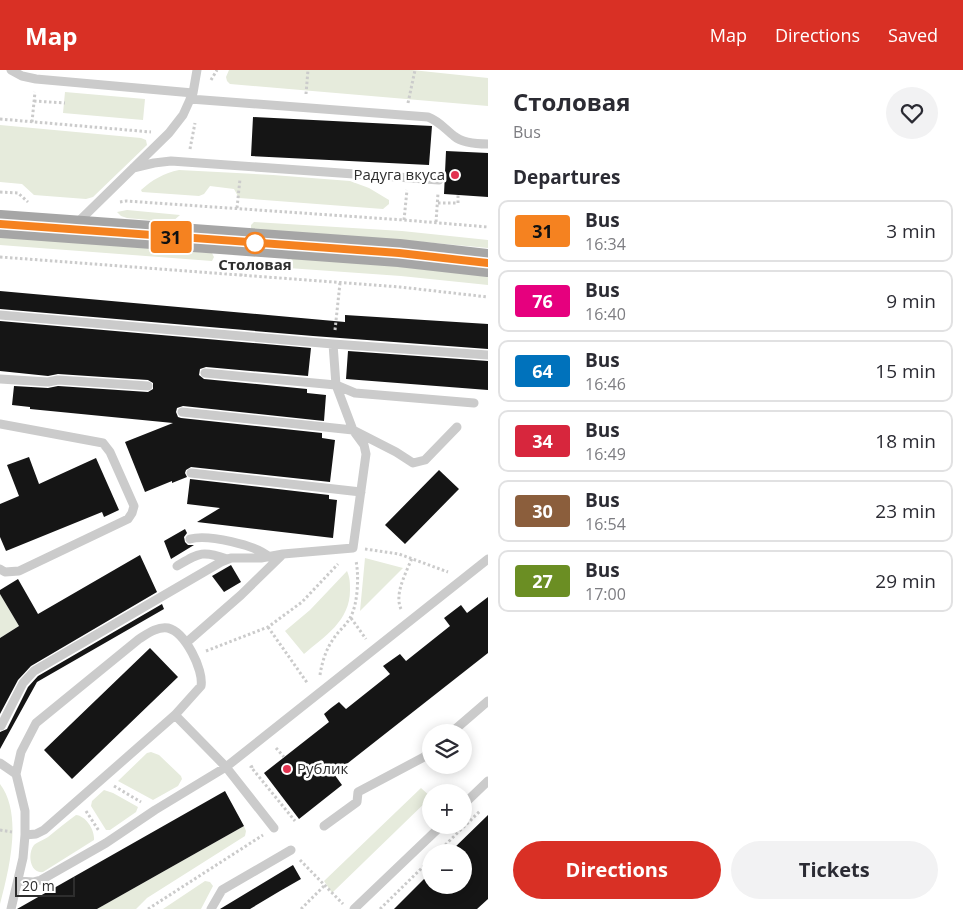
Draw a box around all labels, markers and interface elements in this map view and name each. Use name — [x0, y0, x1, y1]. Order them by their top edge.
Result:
text: Map — [25, 19, 77, 52]
text: Map — [710, 23, 747, 47]
text: Directions — [775, 23, 860, 47]
text: Saved — [888, 23, 938, 47]
text: Столовая — [513, 85, 631, 118]
button: heart — [886, 87, 938, 139]
text: Bus — [513, 121, 541, 143]
place label: Радуга вкуса — [353, 164, 445, 184]
text: Departures — [513, 164, 620, 190]
marker: Радуга вкуса — [449, 169, 461, 181]
text: Bus — [585, 207, 620, 233]
text: 3 min — [886, 218, 936, 244]
text: 31 — [532, 219, 553, 243]
line badge: 31 — [148, 221, 194, 253]
text: 31 — [161, 225, 181, 249]
marker: Столовая — [244, 232, 266, 254]
text: 16:34 — [585, 233, 626, 255]
place label: Столовая — [218, 254, 292, 274]
text: Bus — [585, 277, 620, 303]
text: 9 min — [886, 288, 936, 314]
text: 76 — [532, 289, 553, 313]
text: 16:40 — [585, 303, 626, 325]
text: Bus — [585, 347, 620, 373]
text: 15 min — [875, 358, 936, 384]
text: 64 — [532, 359, 553, 383]
text: 16:46 — [585, 373, 626, 395]
text: Bus — [585, 417, 620, 443]
text: 18 min — [875, 428, 936, 454]
text: 34 — [532, 429, 553, 453]
text: 16:49 — [585, 443, 626, 465]
text: Bus — [585, 487, 620, 513]
text: 23 min — [875, 498, 936, 524]
text: 30 — [532, 499, 553, 523]
text: 16:54 — [585, 513, 626, 535]
text: Bus — [585, 557, 620, 583]
text: 29 min — [875, 568, 936, 594]
text: 27 — [532, 569, 553, 593]
text: 17:00 — [585, 583, 626, 605]
map controls — [422, 724, 472, 894]
button: layers — [422, 724, 472, 774]
place label: Рублик — [297, 758, 349, 778]
marker: Рублик — [281, 763, 293, 775]
button: + — [422, 784, 472, 834]
button: Directions — [513, 841, 721, 899]
button: Tickets — [731, 841, 938, 899]
button: − — [422, 844, 472, 894]
scale bar — [15, 874, 75, 897]
text: 20 m — [22, 876, 55, 895]

